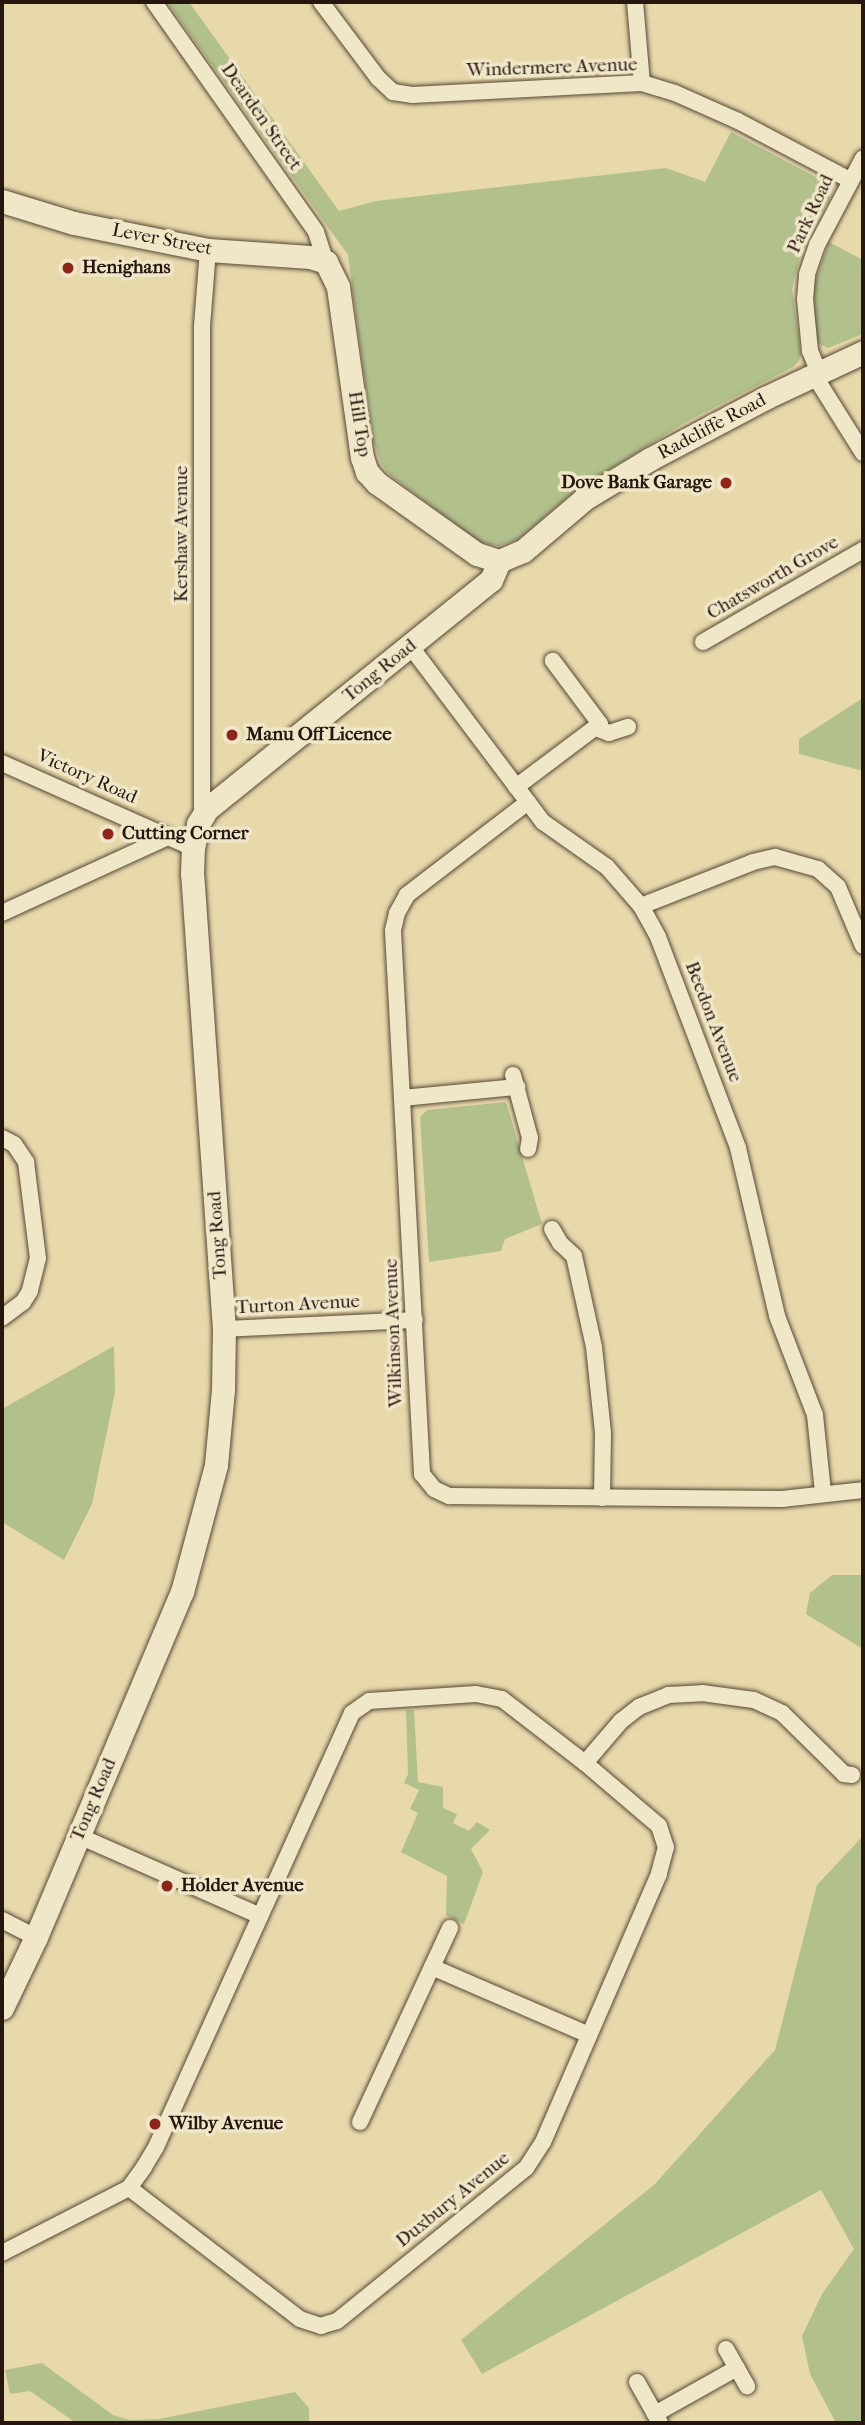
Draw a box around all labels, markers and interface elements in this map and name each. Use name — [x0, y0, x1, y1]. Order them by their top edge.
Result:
street label: Windermere Avenue — [466, 54, 638, 82]
street label: Dearden Street — [216, 59, 306, 175]
street label: Park Road — [783, 171, 839, 257]
street label: Lever Street — [110, 219, 214, 261]
place label: Henighans — [82, 257, 170, 279]
marker: Henighans — [60, 260, 76, 276]
street label: Radcliffe Road — [654, 389, 770, 465]
street label: Hill Top — [343, 390, 375, 458]
street label: Kershaw Avenue — [171, 466, 193, 602]
place label: Dove Bank Garage — [561, 472, 712, 494]
marker: Dove Bank Garage — [718, 475, 734, 491]
street label: Chatsworth Grove — [703, 531, 843, 625]
street label: Tong Road — [339, 634, 421, 708]
place label: Manu Off Licence — [246, 724, 392, 746]
marker: Manu Off Licence — [224, 727, 240, 743]
street label: Victory Road — [33, 745, 141, 809]
place label: Cutting Corner — [122, 823, 249, 845]
marker: Cutting Corner — [100, 826, 116, 842]
street label: Beedon Avenue — [680, 958, 746, 1086]
street label: Tong Road — [204, 1190, 232, 1280]
street label: Wilkinson Avenue — [380, 1258, 408, 1408]
street label: Turton Avenue — [235, 1290, 361, 1320]
street label: Tong Road — [66, 1755, 122, 1845]
place label: Holder Avenue — [181, 1875, 304, 1897]
marker: Holder Avenue — [159, 1878, 175, 1894]
place label: Wilby Avenue — [169, 2113, 283, 2135]
marker: Wilby Avenue — [147, 2116, 163, 2132]
street label: Duxbury Avenue — [392, 2147, 514, 2253]

